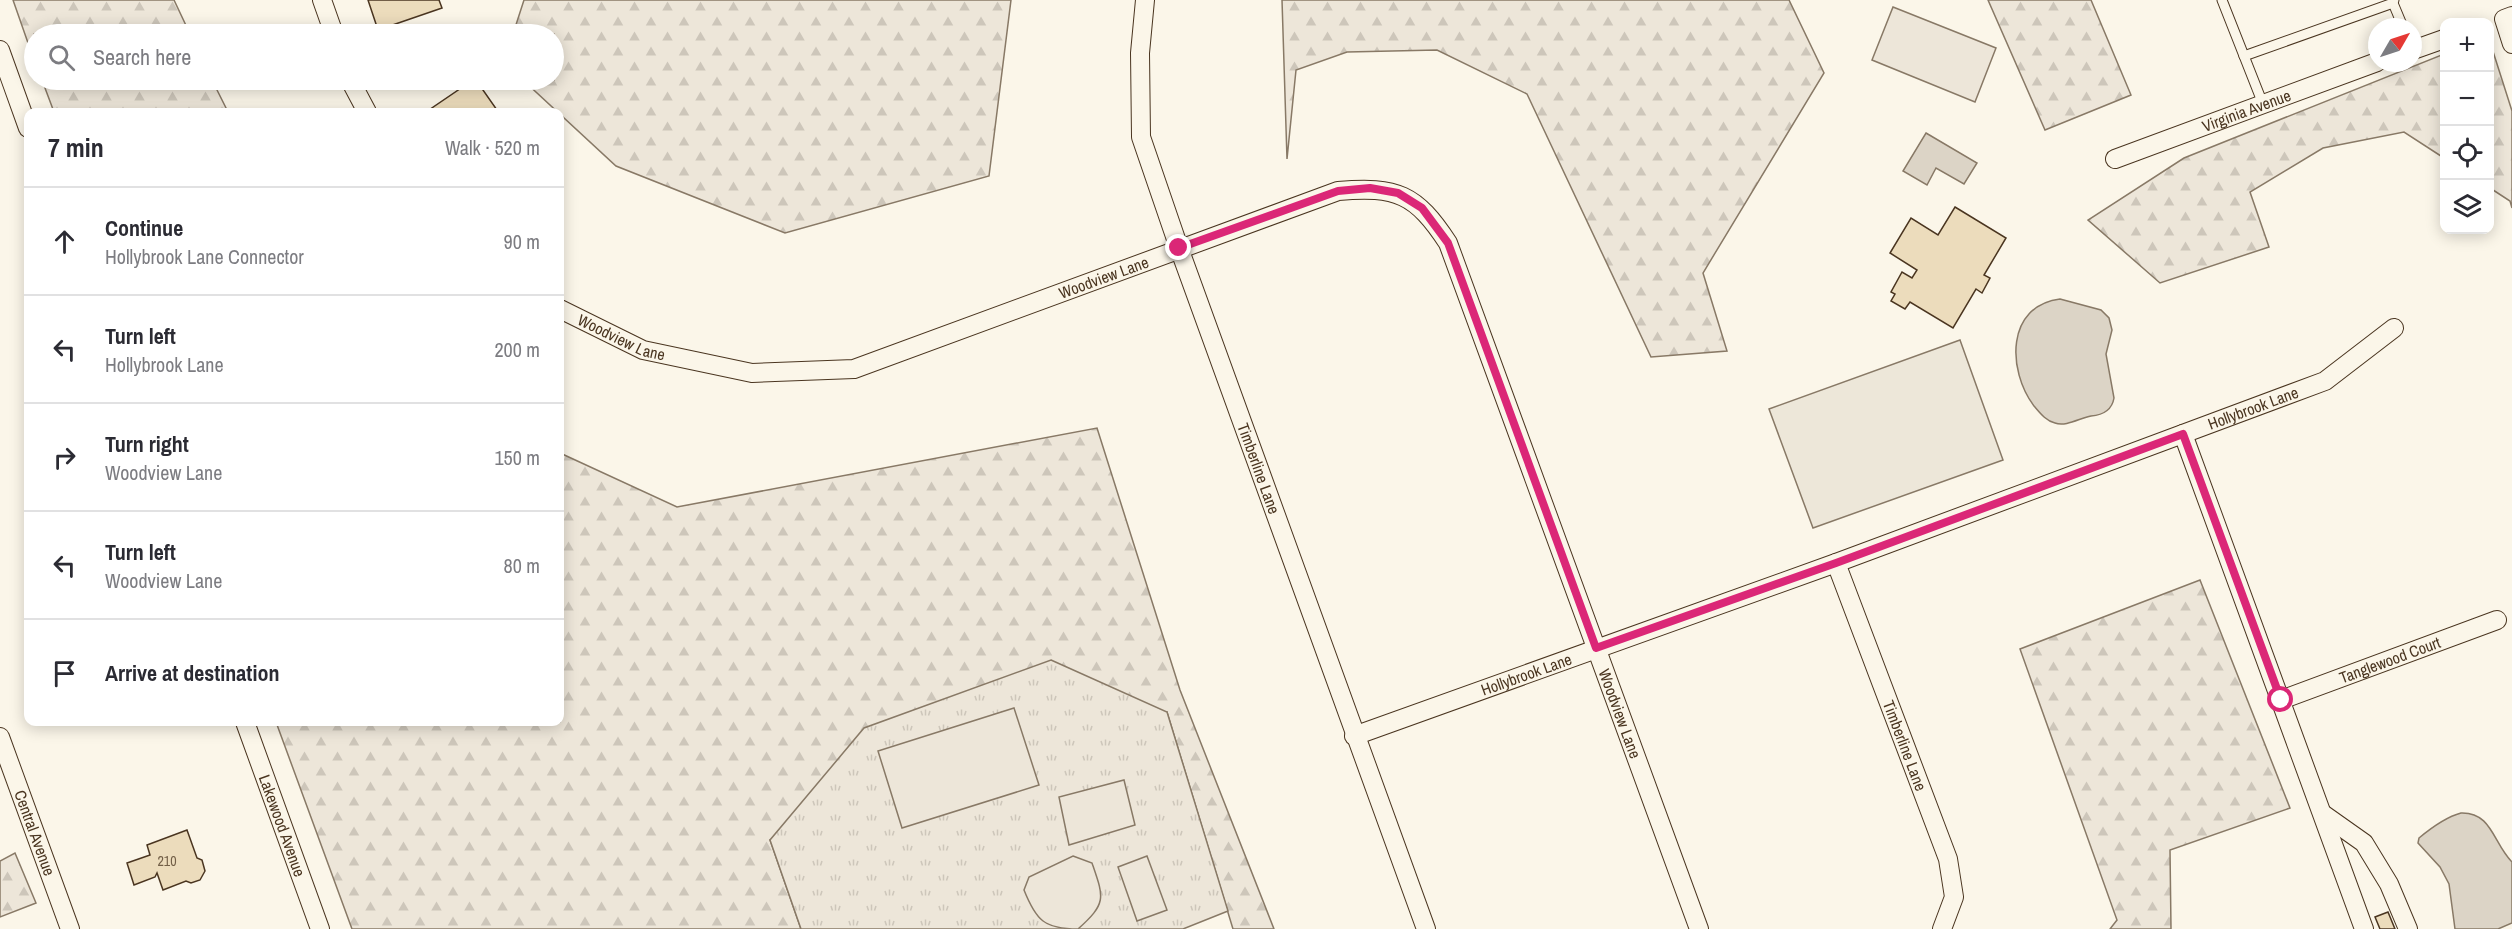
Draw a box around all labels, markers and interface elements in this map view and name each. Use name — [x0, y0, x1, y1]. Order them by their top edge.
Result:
north arrow — [2368, 18, 2422, 72]
map controls — [2440, 18, 2494, 234]
button: + — [2440, 18, 2494, 72]
search box — [24, 24, 564, 90]
icon: search — [45, 41, 78, 74]
text: Search here — [93, 42, 191, 72]
button: − — [2440, 72, 2494, 126]
street label: Virginia Avenue — [2199, 84, 2294, 137]
button: locate — [2440, 126, 2494, 180]
text: 7 min — [48, 130, 104, 165]
text: Walk · 520 m — [445, 134, 540, 161]
button: layers — [2440, 180, 2494, 234]
text: Continue — [105, 213, 183, 243]
icon: ahead — [48, 225, 81, 258]
text: 90 m — [504, 228, 540, 255]
route end — [1165, 234, 1191, 260]
text: Hollybrook Lane Connector — [105, 243, 304, 270]
street label: Woodview Lane — [1056, 251, 1151, 304]
street label: Woodview Lane — [574, 308, 667, 365]
text: Turn left — [105, 321, 176, 351]
icon: left — [48, 333, 81, 366]
text: 200 m — [494, 336, 540, 363]
text: Hollybrook Lane — [105, 351, 224, 378]
street label: Hollybrook Lane — [2205, 381, 2301, 435]
street label: Timberline Lane — [1232, 420, 1286, 517]
text: Turn right — [105, 429, 189, 459]
icon: right — [48, 441, 81, 474]
text: 150 m — [494, 444, 540, 471]
text: Woodview Lane — [105, 459, 222, 486]
text: Turn left — [105, 537, 176, 567]
icon: left — [48, 549, 81, 582]
text: 80 m — [504, 552, 540, 579]
text: Woodview Lane — [105, 567, 222, 594]
street label: Tanglewood Court — [2336, 631, 2444, 688]
street label: Hollybrook Lane — [1478, 648, 1575, 701]
icon: arrive — [48, 657, 81, 690]
text: Arrive at destination — [105, 658, 279, 688]
street label: Woodview Lane — [1594, 666, 1647, 761]
route start — [2267, 686, 2293, 712]
street label: Timberline Lane — [1878, 697, 1932, 794]
street label: Lakewood Avenue — [254, 771, 311, 879]
street label: Central Avenue — [9, 787, 61, 879]
house number: 210 — [157, 852, 177, 870]

